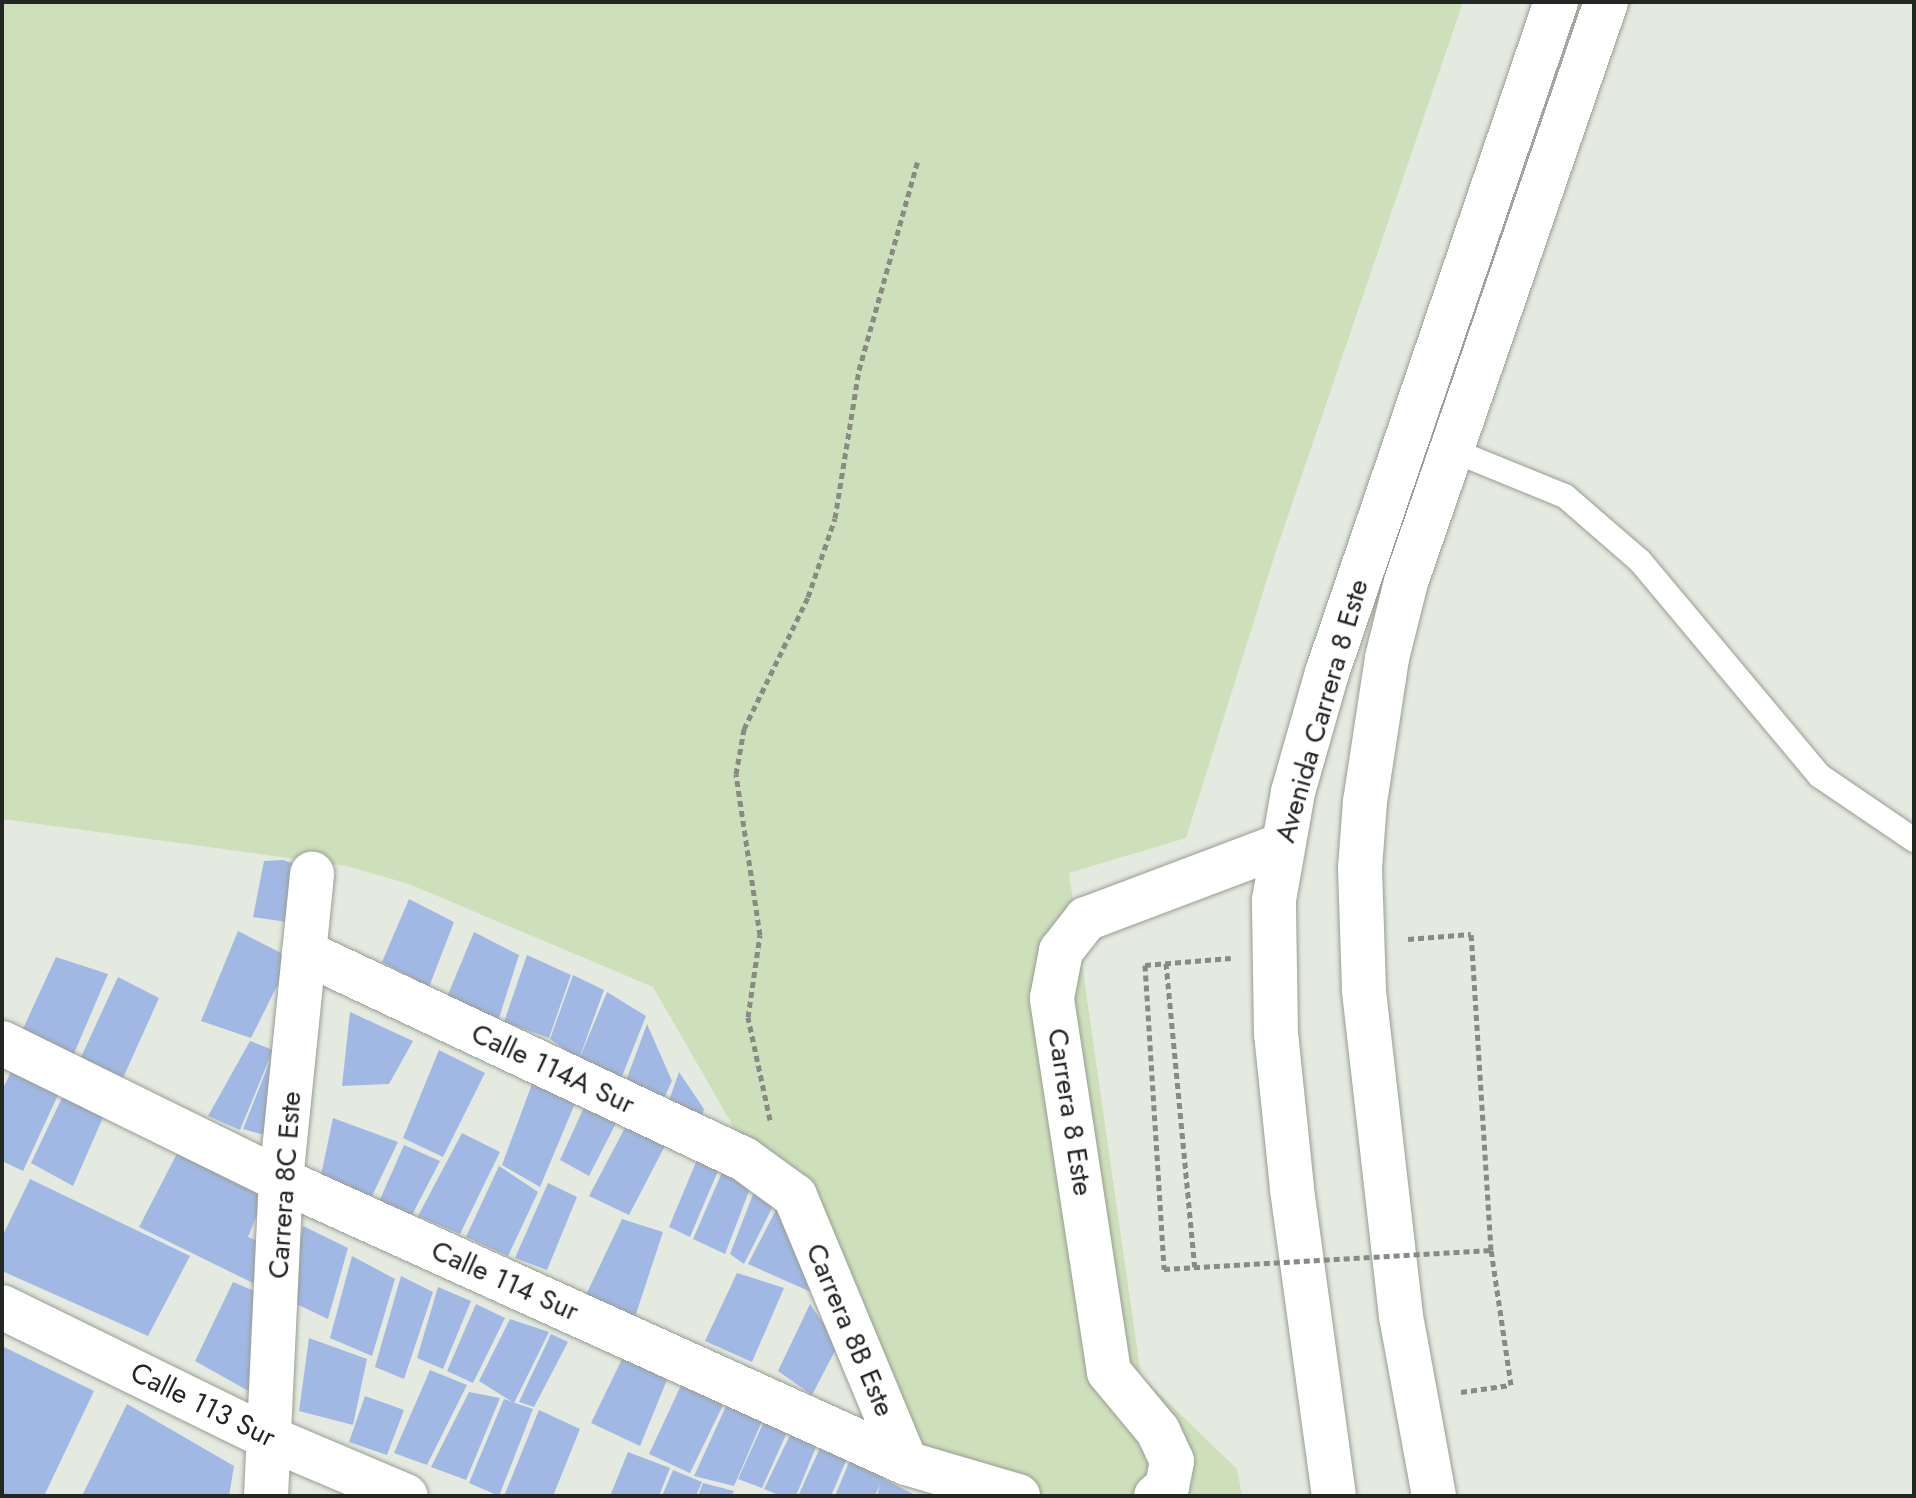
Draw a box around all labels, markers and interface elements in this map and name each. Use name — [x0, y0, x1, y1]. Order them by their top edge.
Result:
street label: Avenida Carrera 8 Este — [1268, 576, 1376, 846]
street label: Calle 114A Sur — [466, 1016, 640, 1122]
street label: Carrera 8 Este — [1040, 1026, 1100, 1198]
street label: Carrera 8C Este — [262, 1090, 308, 1280]
street label: Calle 114 Sur — [426, 1234, 584, 1328]
street label: Carrera 8B Este — [798, 1239, 902, 1421]
street label: Calle 113 Sur — [125, 1356, 281, 1454]

